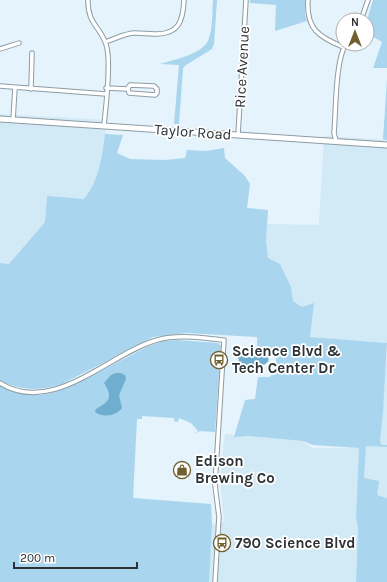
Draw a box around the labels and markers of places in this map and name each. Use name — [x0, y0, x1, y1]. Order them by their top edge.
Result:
place label: Science Blvd & Tech Center Dr — [232, 342, 341, 377]
bus stop icon: Science Blvd & Tech Center Dr — [209, 350, 229, 370]
place label: Edison Brewing Co — [195, 452, 275, 487]
shop icon: Edison Brewing Co — [172, 460, 192, 480]
bus stop icon: 790 Science Blvd — [212, 533, 232, 553]
place label: 790 Science Blvd — [235, 534, 356, 552]

